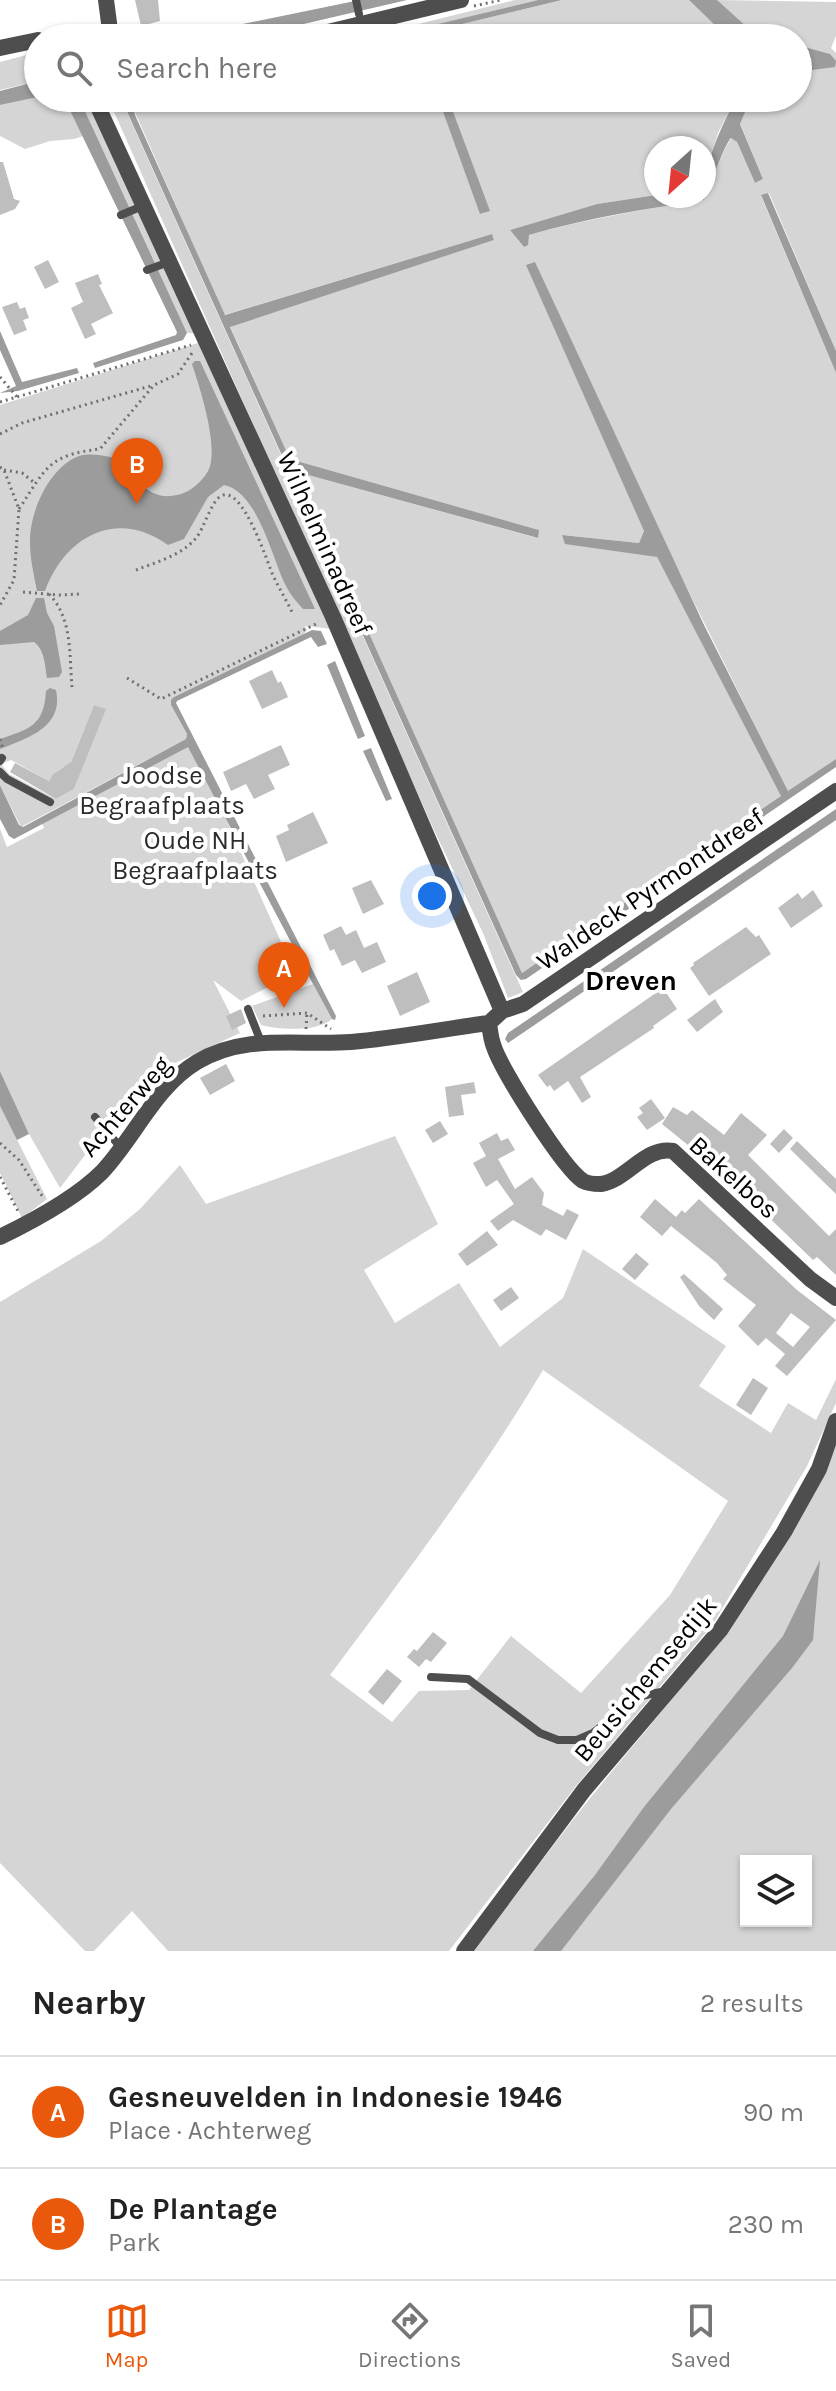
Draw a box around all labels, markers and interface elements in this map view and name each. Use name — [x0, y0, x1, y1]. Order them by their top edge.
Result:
search box — [24, 24, 812, 112]
icon: search — [52, 46, 96, 90]
text: Search here — [116, 50, 277, 86]
north arrow — [644, 136, 716, 208]
pin: B — [111, 438, 163, 504]
street label: Wilhelminadreef — [270, 447, 379, 641]
park label: Joodse Begraafplaats — [79, 760, 245, 821]
street label: Waldeck Pyrmontdreef — [531, 801, 771, 977]
park label: Oude NH Begraafplaats — [112, 825, 278, 886]
your location — [412, 876, 452, 916]
pin: A — [258, 942, 310, 1008]
district label: Dreven — [585, 964, 677, 997]
street label: Achterweg — [73, 1049, 178, 1163]
street label: Bakelbos — [683, 1129, 785, 1225]
street label: Beusichemsedijk — [567, 1590, 724, 1768]
map controls — [740, 1855, 812, 1927]
button: layers — [740, 1855, 812, 1927]
text: Nearby — [32, 1983, 146, 2023]
text: 2 results — [700, 1988, 804, 2019]
text: Gesneuvelden in Indonesie 1946 — [108, 2079, 563, 2115]
text: A — [50, 2097, 66, 2128]
text: 90 m — [743, 2097, 804, 2128]
text: Place · Achterweg — [108, 2115, 311, 2146]
text: De Plantage — [108, 2191, 278, 2227]
text: B — [50, 2209, 66, 2240]
text: 230 m — [728, 2209, 804, 2240]
text: Park — [108, 2227, 161, 2258]
tab: Map — [105, 2299, 149, 2373]
tab: Directions — [358, 2299, 461, 2373]
tab: Saved — [671, 2299, 731, 2373]

